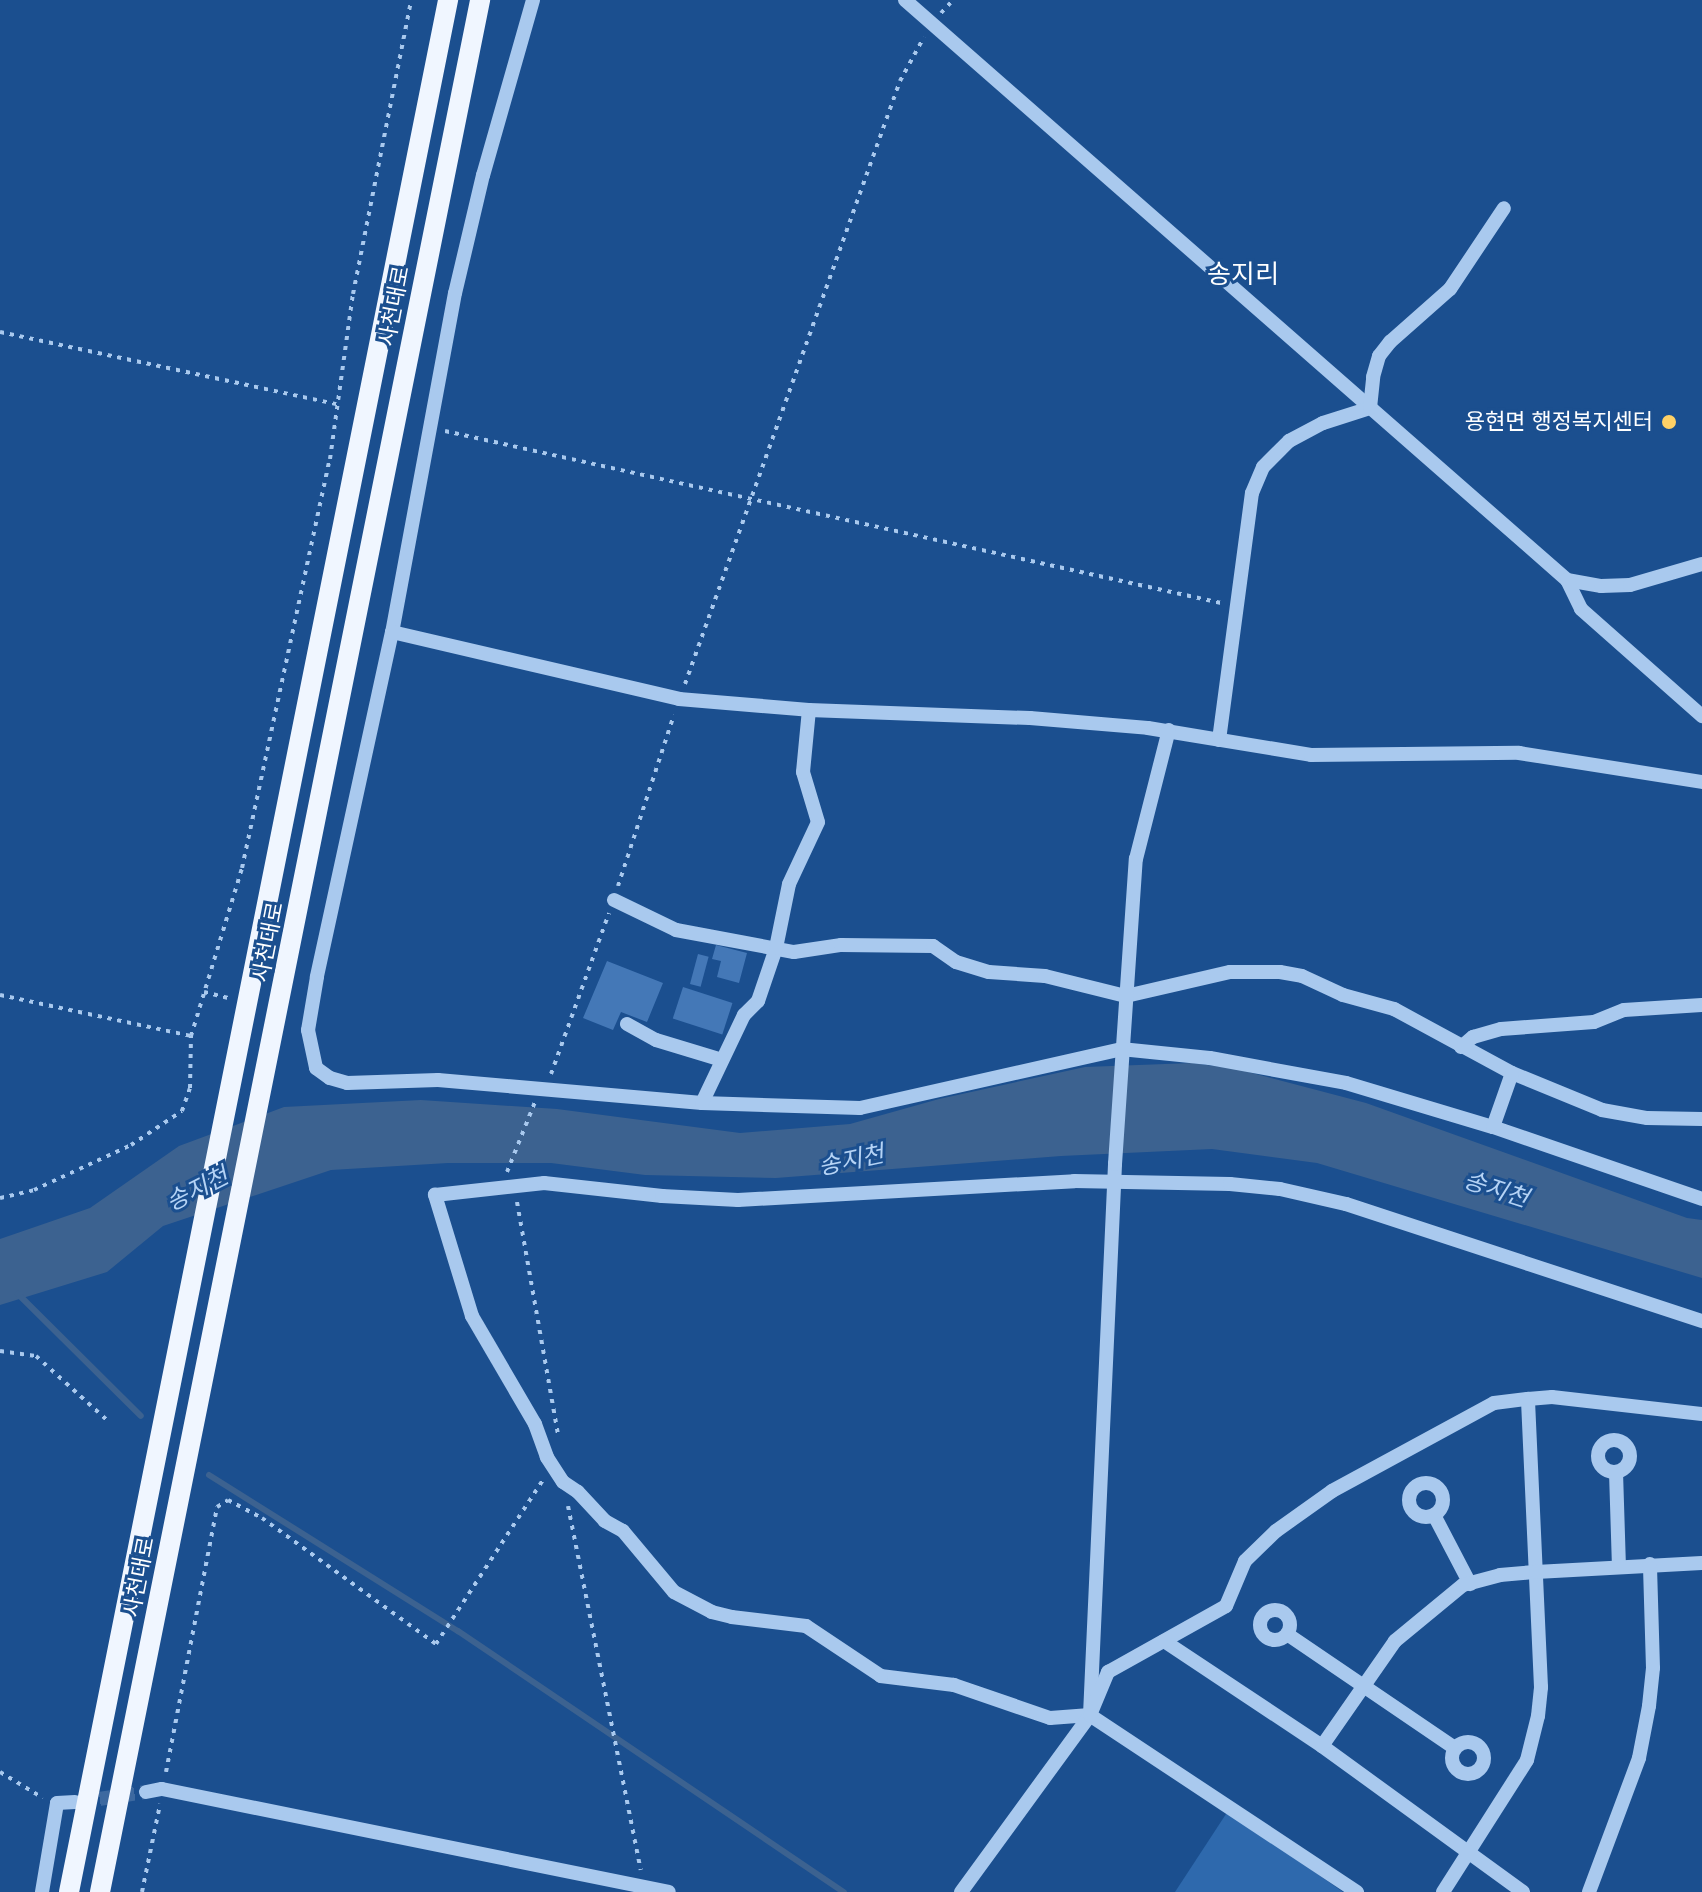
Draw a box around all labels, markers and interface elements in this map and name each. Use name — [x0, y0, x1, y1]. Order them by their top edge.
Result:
district label: 송지리 — [1207, 259, 1279, 291]
street label: 사천대로 — [373, 264, 415, 348]
place label: 용현면 행정복지센터 — [1465, 409, 1653, 435]
marker: 용현면 행정복지센터 — [1660, 413, 1678, 431]
street label: 사천대로 — [247, 900, 289, 984]
water label: 송지천 — [816, 1139, 886, 1181]
water label: 송지천 — [161, 1161, 233, 1217]
water label: 송지천 — [1460, 1165, 1532, 1213]
street label: 사천대로 — [118, 1535, 160, 1619]

